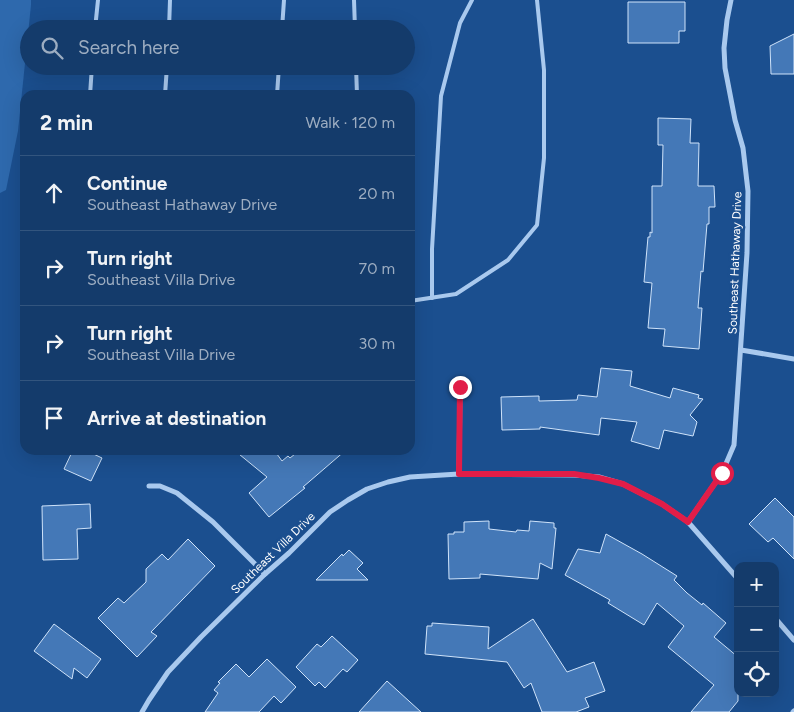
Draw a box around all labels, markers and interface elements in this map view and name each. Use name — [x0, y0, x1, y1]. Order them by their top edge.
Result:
search box — [20, 20, 415, 75]
icon: search — [38, 34, 66, 62]
text: Search here — [78, 36, 180, 59]
text: 2 min — [40, 110, 93, 135]
text: Walk · 120 m — [306, 113, 395, 132]
text: Continue — [87, 172, 167, 195]
icon: ahead — [40, 179, 68, 207]
text: 20 m — [358, 184, 395, 203]
street label: Southeast Hathaway Drive — [726, 191, 745, 335]
text: Southeast Hathaway Drive — [87, 195, 277, 214]
text: Turn right — [87, 247, 173, 270]
icon: right — [40, 254, 68, 282]
text: 70 m — [359, 259, 395, 278]
text: Southeast Villa Drive — [87, 270, 235, 289]
text: Turn right — [87, 322, 173, 345]
icon: right — [40, 329, 68, 357]
text: 30 m — [358, 334, 395, 353]
text: Southeast Villa Drive — [87, 345, 235, 364]
route end — [449, 376, 472, 399]
icon: arrive — [40, 404, 68, 432]
text: Arrive at destination — [87, 407, 266, 430]
route start — [711, 462, 734, 485]
street label: Southeast Villa Drive — [228, 509, 318, 597]
map controls — [734, 562, 779, 697]
button: + — [734, 562, 779, 607]
button: − — [734, 607, 779, 652]
button: locate — [734, 652, 779, 697]

